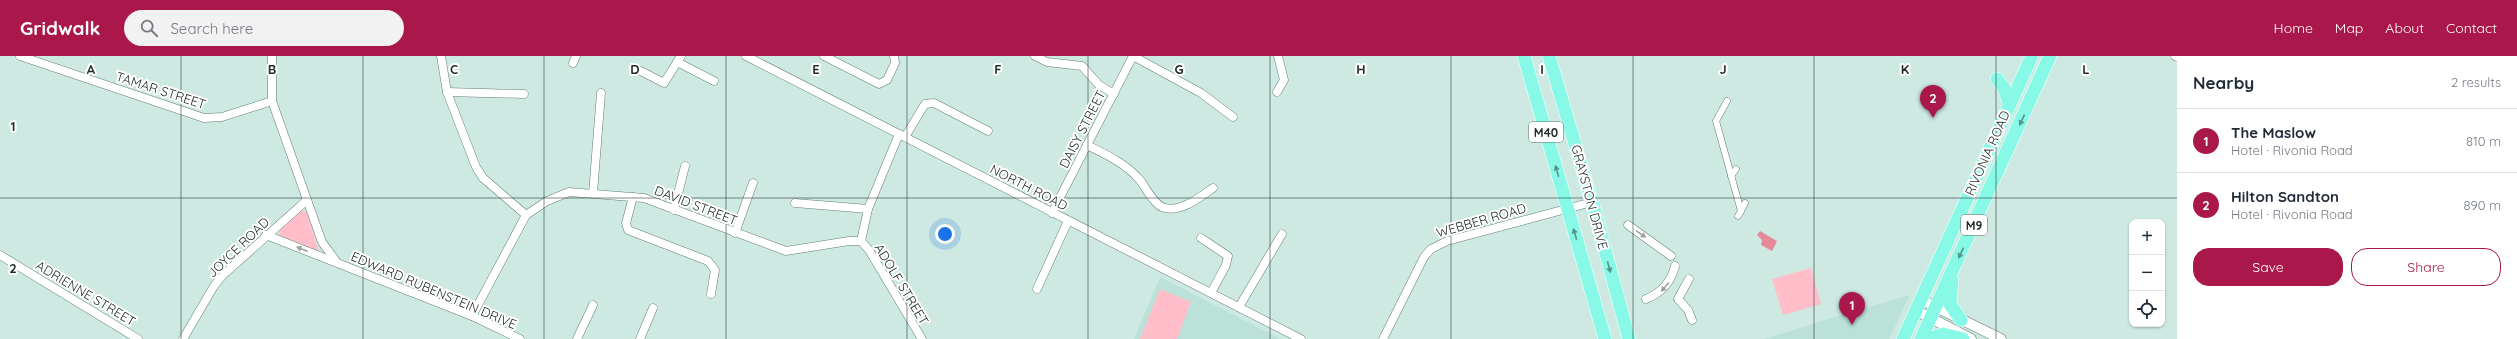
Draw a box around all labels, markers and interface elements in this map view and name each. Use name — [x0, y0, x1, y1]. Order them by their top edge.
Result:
search box — [124, 10, 404, 46]
text: Gridwalk — [20, 16, 100, 40]
icon: search — [138, 17, 160, 39]
text: Search here — [170, 19, 253, 38]
text: Home — [2274, 19, 2313, 37]
text: Map — [2335, 19, 2363, 37]
text: About — [2385, 19, 2424, 37]
text: Contact — [2446, 19, 2497, 37]
text: A — [87, 61, 96, 77]
text: B — [268, 61, 276, 77]
text: C — [450, 61, 458, 77]
text: D — [630, 61, 640, 77]
text: E — [812, 61, 820, 77]
text: F — [994, 61, 1002, 77]
text: G — [1174, 61, 1184, 77]
text: H — [1356, 61, 1366, 77]
text: I — [1540, 61, 1544, 77]
text: J — [1719, 61, 1727, 77]
text: K — [1901, 61, 1910, 77]
text: L — [2082, 61, 2090, 77]
street label: TAMAR STREET — [114, 68, 208, 112]
text: Nearby — [2193, 72, 2254, 93]
text: 2 results — [2451, 74, 2501, 90]
pin: 2 — [1920, 85, 1946, 118]
street label: DAISY STREET — [1055, 87, 1109, 171]
street label: RIVONIA ROAD — [1961, 108, 2013, 198]
one-way arrow — [2019, 114, 2025, 125]
text: 1 — [10, 118, 16, 134]
road number: M40 — [1529, 122, 1563, 142]
text: The Maslow — [2231, 123, 2316, 142]
text: 1 — [2203, 133, 2209, 149]
text: 810 m — [2466, 133, 2501, 149]
text: Hotel · Rivonia Road — [2231, 142, 2353, 158]
street label: GRAYSTON DRIVE — [1568, 143, 1612, 251]
street label: NORTH ROAD — [988, 161, 1070, 213]
one-way arrow — [1554, 165, 1560, 177]
street label: DAVID STREET — [652, 182, 740, 228]
text: Hilton Sandton — [2231, 187, 2339, 206]
text: 2 — [2202, 197, 2210, 213]
text: 890 m — [2464, 197, 2501, 213]
street label: WEBBER ROAD — [1434, 200, 1528, 240]
text: Hotel · Rivonia Road — [2231, 206, 2353, 222]
street label: JOYCE ROAD — [204, 214, 272, 280]
road number: M9 — [1961, 215, 1987, 235]
map controls — [2129, 219, 2165, 327]
button: + — [2129, 219, 2165, 255]
your location — [935, 224, 955, 244]
one-way arrow — [1572, 228, 1578, 240]
one-way arrow — [1636, 230, 1647, 238]
street label: ADOLF STREET — [871, 240, 933, 328]
one-way arrow — [296, 245, 308, 251]
street label: EDWARD RUBENSTEIN DRIVE — [349, 248, 519, 332]
one-way arrow — [1958, 248, 1964, 259]
button: Save — [2193, 248, 2343, 286]
button: Share — [2351, 248, 2501, 286]
button: − — [2129, 255, 2165, 291]
street label: ADRIENNE STREET — [33, 257, 139, 329]
text: 2 — [9, 260, 17, 276]
one-way arrow — [1606, 261, 1612, 273]
one-way arrow — [1660, 281, 1669, 292]
button: locate — [2129, 291, 2165, 327]
pin: 1 — [1839, 292, 1865, 325]

